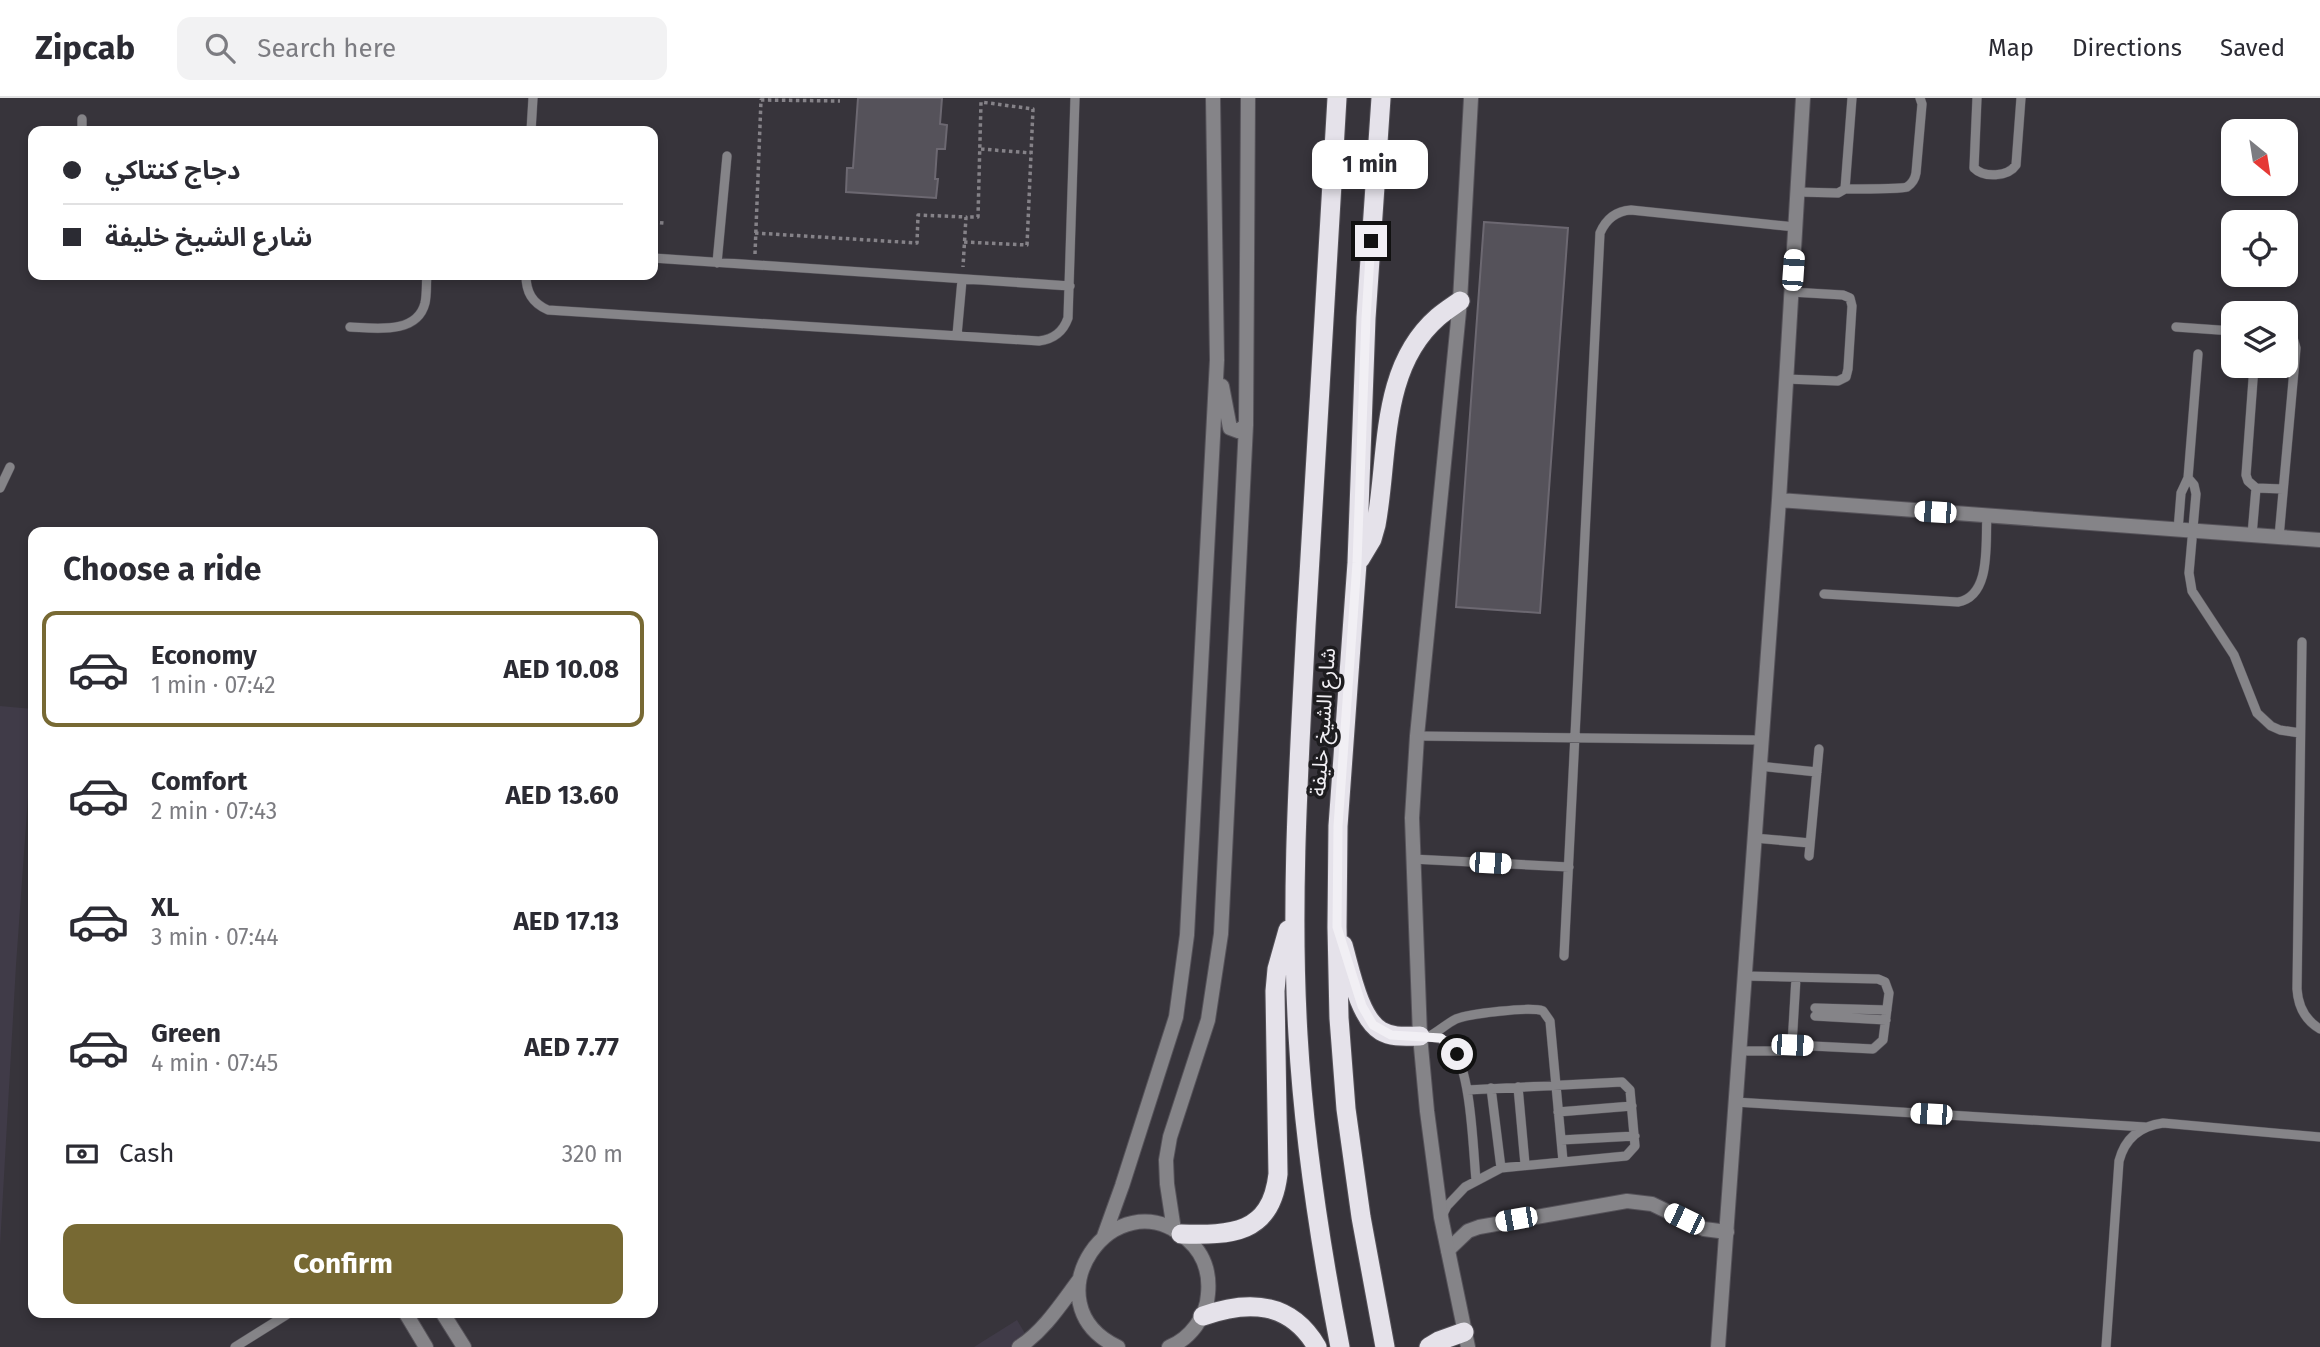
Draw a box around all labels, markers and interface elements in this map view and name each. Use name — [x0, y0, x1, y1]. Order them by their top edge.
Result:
search box — [177, 17, 667, 80]
text: Zipcab — [35, 28, 135, 68]
icon: search — [201, 29, 239, 67]
text: Search here — [257, 33, 396, 64]
text: Map — [1988, 34, 2034, 62]
text: Directions — [2072, 34, 2182, 62]
text: Saved — [2220, 34, 2285, 62]
north arrow — [2221, 119, 2298, 196]
map controls — [2221, 119, 2298, 378]
callout: 1 min — [1313, 139, 1429, 188]
text: 1 min — [1342, 150, 1398, 178]
text: دجاج كنتاكي — [105, 155, 240, 186]
button: locate — [2221, 210, 2298, 287]
text: شارع الشيخ خليفة — [105, 222, 312, 253]
route end — [1355, 225, 1387, 257]
car — [1782, 248, 1805, 292]
button: layers — [2221, 301, 2298, 378]
car — [1914, 500, 1957, 524]
text: Choose a ride — [63, 550, 261, 588]
icon: car — [67, 638, 130, 701]
text: Economy — [151, 640, 257, 671]
street label: شارع الشيخ خليفة — [1305, 647, 1343, 797]
text: AED 10.08 — [503, 654, 619, 685]
text: 1 min · 07:42 — [151, 671, 276, 699]
icon: car — [67, 764, 130, 827]
text: Comfort — [151, 766, 247, 797]
text: AED 13.60 — [505, 780, 619, 811]
text: 2 min · 07:43 — [151, 797, 277, 825]
car — [1469, 851, 1512, 875]
icon: car — [67, 890, 130, 953]
text: XL — [151, 892, 179, 923]
text: AED 17.13 — [513, 906, 619, 937]
text: 3 min · 07:44 — [151, 923, 278, 951]
icon: car — [67, 1016, 130, 1079]
text: Green — [151, 1018, 221, 1049]
text: AED 7.77 — [524, 1032, 619, 1063]
car — [1771, 1034, 1814, 1056]
route start — [1441, 1038, 1473, 1070]
text: 4 min · 07:45 — [151, 1049, 278, 1077]
car — [1910, 1102, 1953, 1126]
icon: cash — [63, 1135, 101, 1173]
text: Cash — [119, 1138, 175, 1169]
text: 320 m — [562, 1140, 623, 1168]
car — [1661, 1200, 1708, 1238]
car — [1494, 1205, 1539, 1233]
button: Confirm — [63, 1224, 623, 1304]

